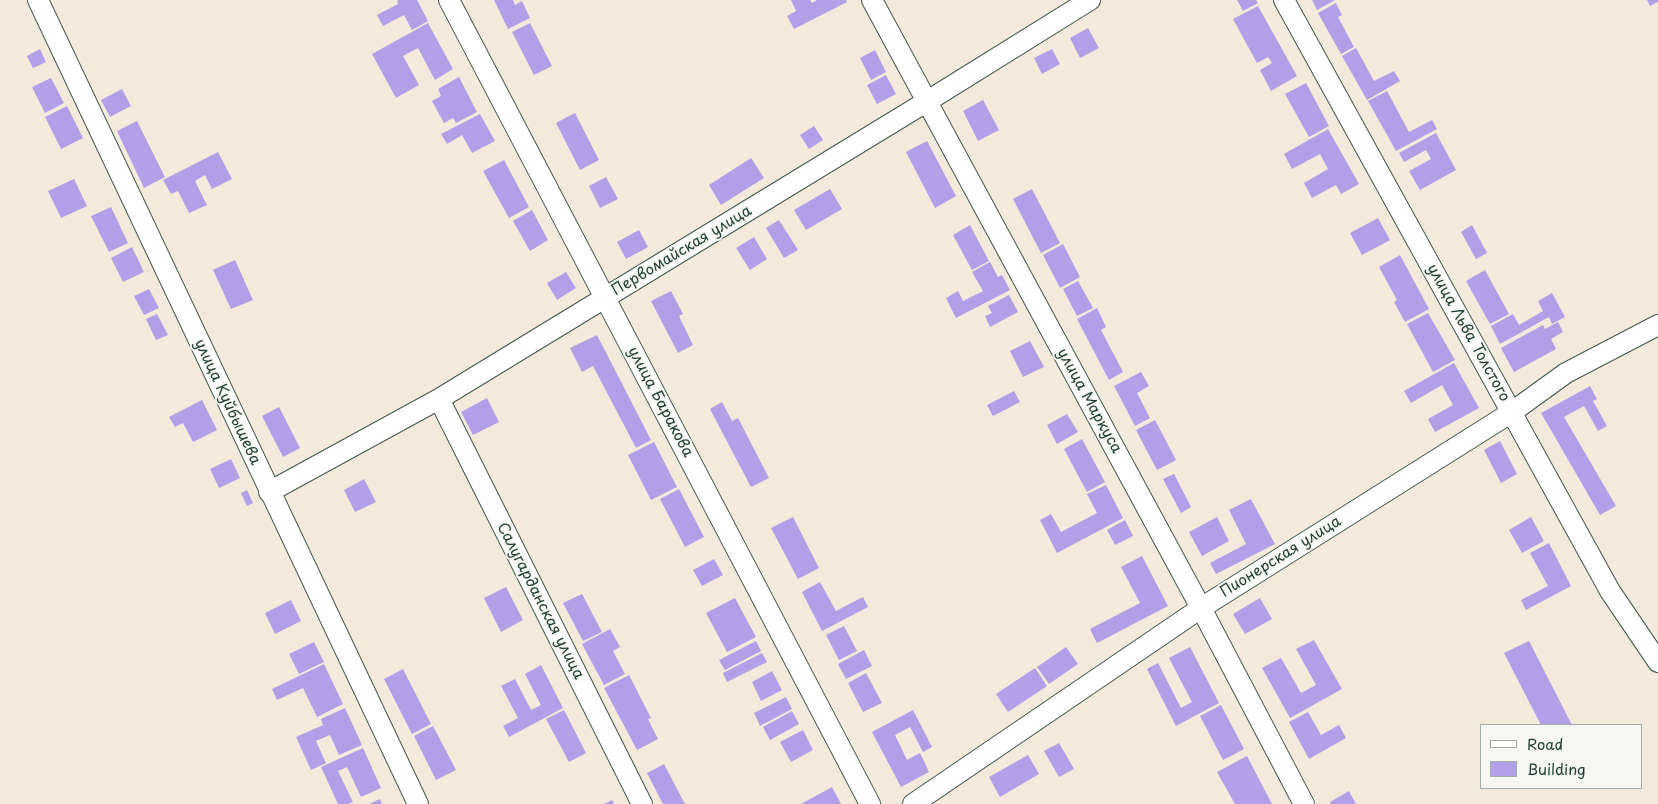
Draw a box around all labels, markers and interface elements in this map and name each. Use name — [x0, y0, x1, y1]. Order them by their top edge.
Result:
street label: Первомайская улица — [609, 202, 755, 300]
street label: улица Льва Толстого — [1423, 261, 1513, 405]
street label: улица Куйбышева — [190, 336, 264, 468]
street label: улица Баракова — [623, 344, 697, 460]
street label: улица Маркуса — [1053, 345, 1125, 457]
street label: Пионерская улица — [1217, 513, 1345, 601]
street label: Салугарданская улица — [493, 520, 587, 682]
legend — [1480, 724, 1643, 789]
text: Road — [1527, 732, 1563, 755]
text: Building — [1527, 757, 1586, 780]

